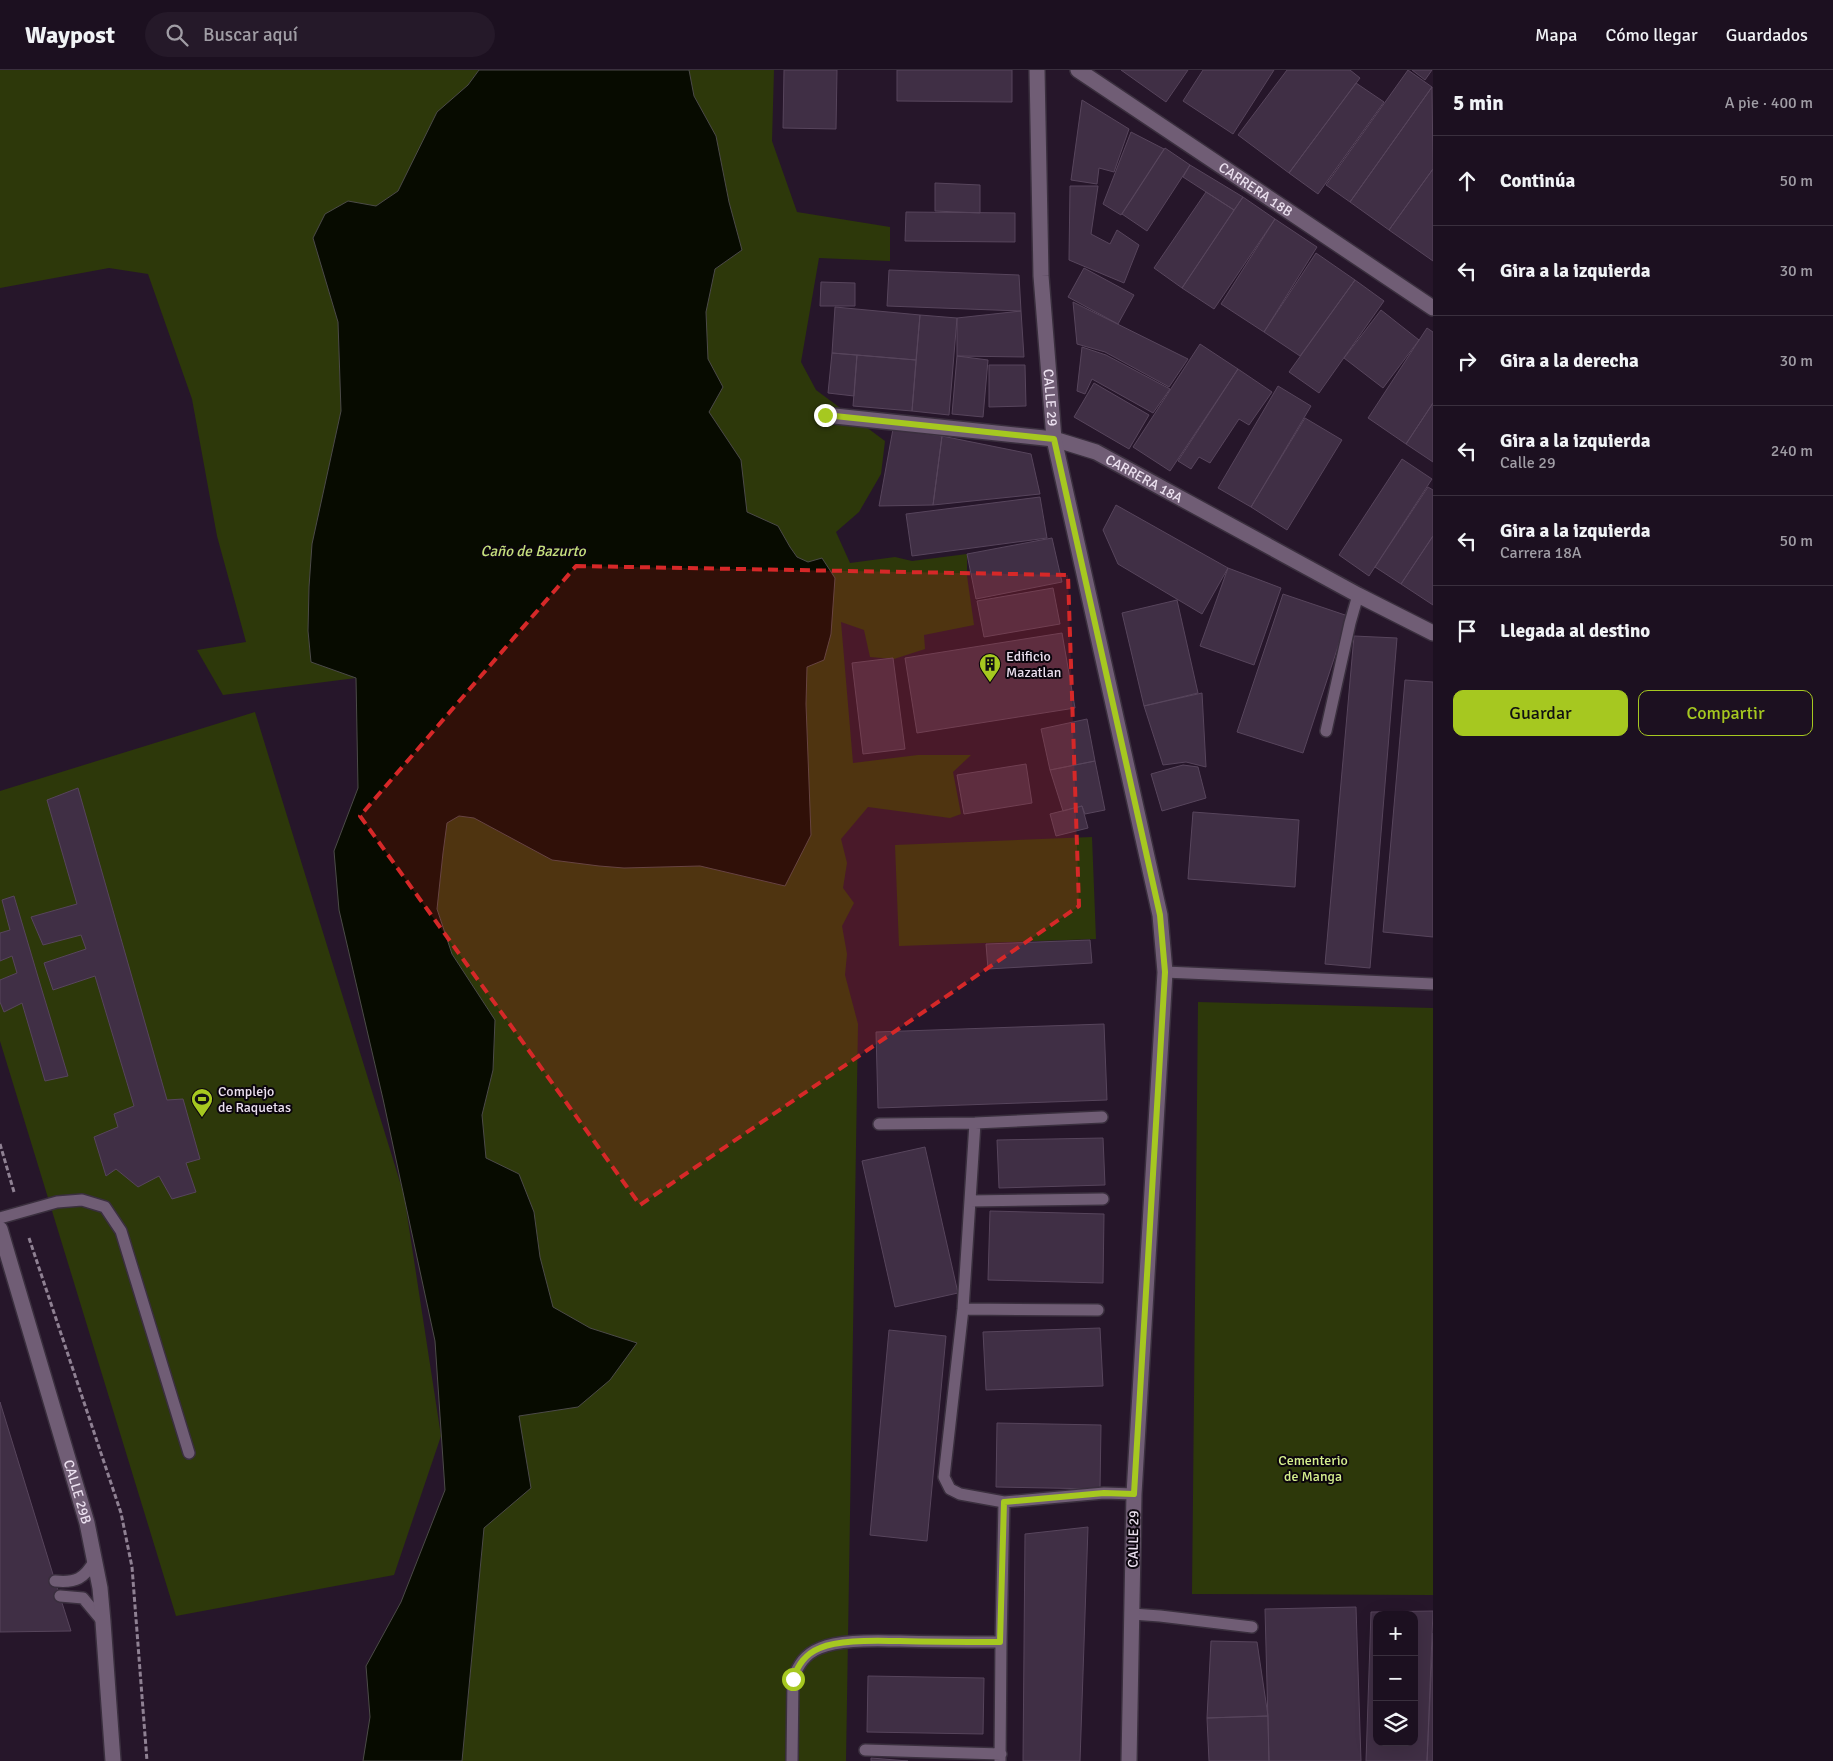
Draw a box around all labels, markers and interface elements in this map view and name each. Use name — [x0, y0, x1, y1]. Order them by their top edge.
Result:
search box — [145, 12, 495, 57]
text: Waypost — [25, 20, 115, 50]
icon: search — [163, 21, 191, 49]
text: Buscar aquí — [203, 23, 298, 47]
text: Mapa — [1535, 24, 1577, 46]
text: Cómo llegar — [1605, 24, 1698, 46]
text: Guardados — [1726, 24, 1808, 46]
text: 5 min — [1453, 90, 1504, 116]
text: A pie · 400 m — [1725, 93, 1813, 113]
street label: CARRERA 18B — [1215, 159, 1296, 220]
icon: ahead — [1453, 167, 1481, 195]
text: Continúa — [1500, 169, 1575, 193]
text: 50 m — [1779, 171, 1813, 191]
icon: left — [1453, 257, 1481, 285]
text: Gira a la izquierda — [1500, 259, 1650, 283]
text: 30 m — [1779, 261, 1813, 281]
icon: right — [1453, 347, 1481, 375]
text: Gira a la derecha — [1500, 349, 1639, 373]
text: 30 m — [1779, 351, 1813, 371]
street label: CALLE 29 — [1039, 368, 1061, 427]
route end — [814, 404, 837, 427]
text: Gira a la izquierda — [1500, 429, 1650, 453]
icon: left — [1453, 437, 1481, 465]
text: 240 m — [1771, 441, 1813, 461]
street label: CARRERA 18A — [1102, 451, 1186, 507]
text: Calle 29 — [1500, 453, 1556, 473]
text: Gira a la izquierda — [1500, 519, 1650, 543]
icon: left — [1453, 527, 1481, 555]
text: 50 m — [1779, 531, 1813, 551]
water label: Caño de Bazurto — [481, 542, 587, 560]
text: Carrera 18A — [1500, 543, 1582, 563]
icon: arrive — [1453, 617, 1481, 645]
text: Llegada al destino — [1500, 619, 1650, 643]
place label: Edificio Mazatlan — [1006, 648, 1061, 681]
building icon: Edificio Mazatlan — [978, 652, 1002, 683]
button: Guardar — [1453, 690, 1628, 736]
button: Compartir — [1638, 690, 1813, 736]
place label: Complejo de Raquetas — [218, 1083, 291, 1116]
sports icon: Complejo de Raquetas — [190, 1087, 214, 1118]
park label: Cementerio de Manga — [1278, 1452, 1348, 1485]
street label: CALLE 29B — [60, 1458, 95, 1526]
street label: CALLE 29 — [1124, 1510, 1143, 1568]
map controls — [1373, 1611, 1418, 1746]
button: + — [1373, 1611, 1418, 1656]
button: − — [1373, 1656, 1418, 1701]
route start — [782, 1668, 805, 1691]
button: layers — [1373, 1701, 1418, 1746]

